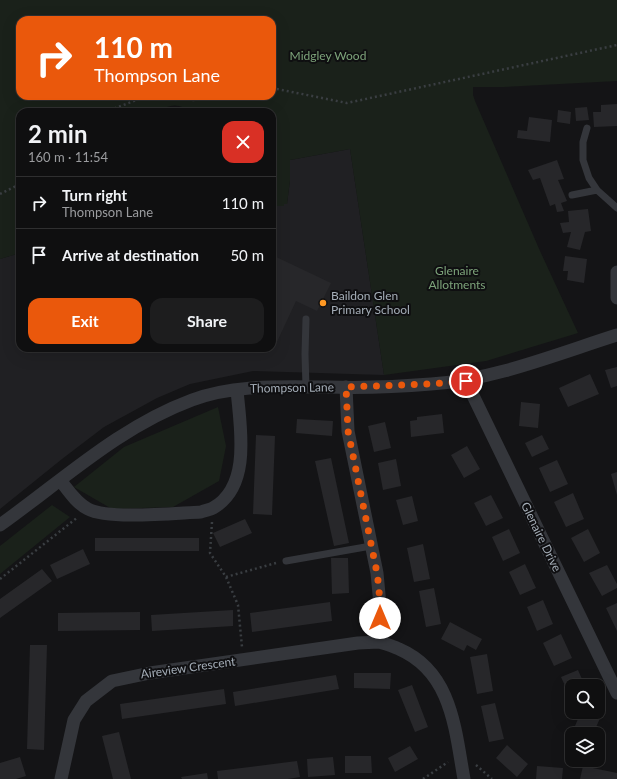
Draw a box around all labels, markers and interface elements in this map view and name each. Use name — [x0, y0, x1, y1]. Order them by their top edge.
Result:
text: 110 m — [94, 30, 173, 64]
icon: right — [28, 32, 80, 84]
park label: Midgley Wood — [290, 48, 366, 63]
text: Thompson Lane — [94, 64, 220, 86]
text: 2 min — [28, 119, 88, 148]
button: close — [222, 121, 264, 163]
text: 160 m · 11:54 — [28, 149, 108, 165]
text: Turn right — [62, 186, 127, 204]
icon: right — [28, 192, 50, 214]
text: 110 m — [222, 194, 264, 212]
text: Thompson Lane — [62, 204, 153, 220]
icon: arrive — [28, 244, 50, 266]
text: Arrive at destination — [62, 246, 199, 264]
text: 50 m — [230, 246, 264, 264]
park label: Glenaire Allotments — [428, 263, 486, 292]
place label: Baildon Glen Primary School — [331, 288, 410, 317]
button: Exit — [28, 298, 142, 344]
button: Share — [150, 298, 264, 344]
marker: Baildon Glen Primary School — [318, 298, 328, 308]
pin — [449, 364, 483, 398]
icon: arrive — [455, 370, 477, 392]
street label: Thompson Lane — [250, 379, 334, 396]
street label: Glenaire Drive — [518, 500, 565, 574]
position arrow — [359, 597, 401, 639]
street label: Aireview Crescent — [140, 653, 237, 682]
map controls — [565, 679, 605, 767]
button: search — [565, 679, 605, 719]
button: layers — [565, 727, 605, 767]

